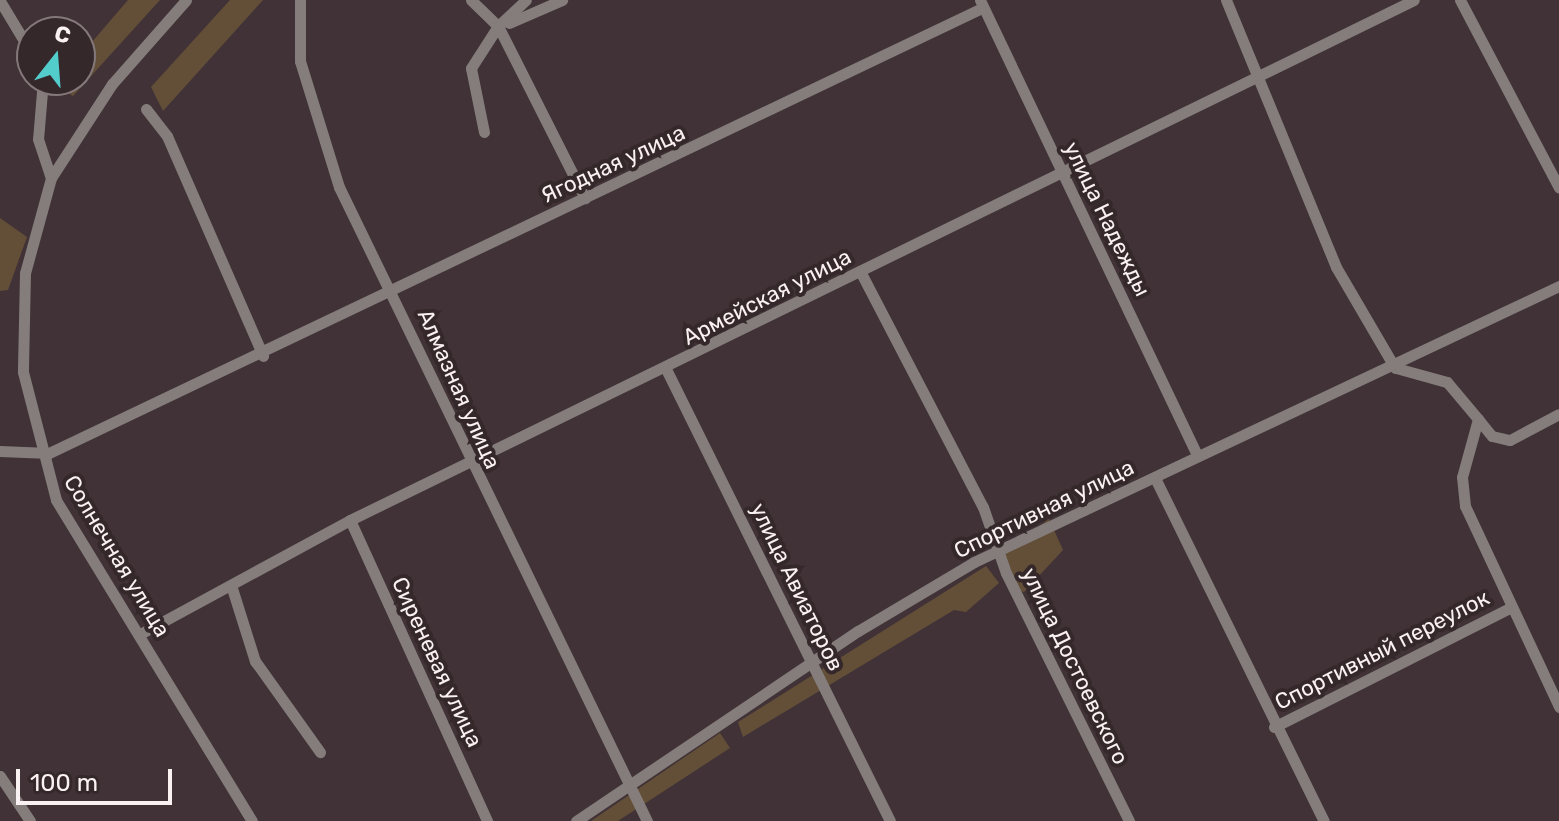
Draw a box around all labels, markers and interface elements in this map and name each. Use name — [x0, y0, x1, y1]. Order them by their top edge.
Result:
north arrow — [16, 16, 96, 96]
text: С — [51, 19, 74, 50]
street label: Ягодная улица — [537, 119, 689, 209]
street label: улица Надежды — [1058, 138, 1156, 300]
street label: Армейская улица — [678, 243, 856, 351]
street label: Алмазная улица — [412, 305, 506, 473]
street label: Спортивная улица — [950, 454, 1138, 564]
street label: Солнечная улица — [58, 470, 176, 642]
street label: улица Авиаторов — [745, 499, 849, 675]
street label: улица Достоевского — [1016, 563, 1134, 769]
street label: Сиреневая улица — [386, 573, 488, 751]
street label: Спортивный переулок — [1270, 584, 1494, 716]
scale bar — [20, 753, 176, 803]
text: 100 m — [30, 769, 98, 797]

